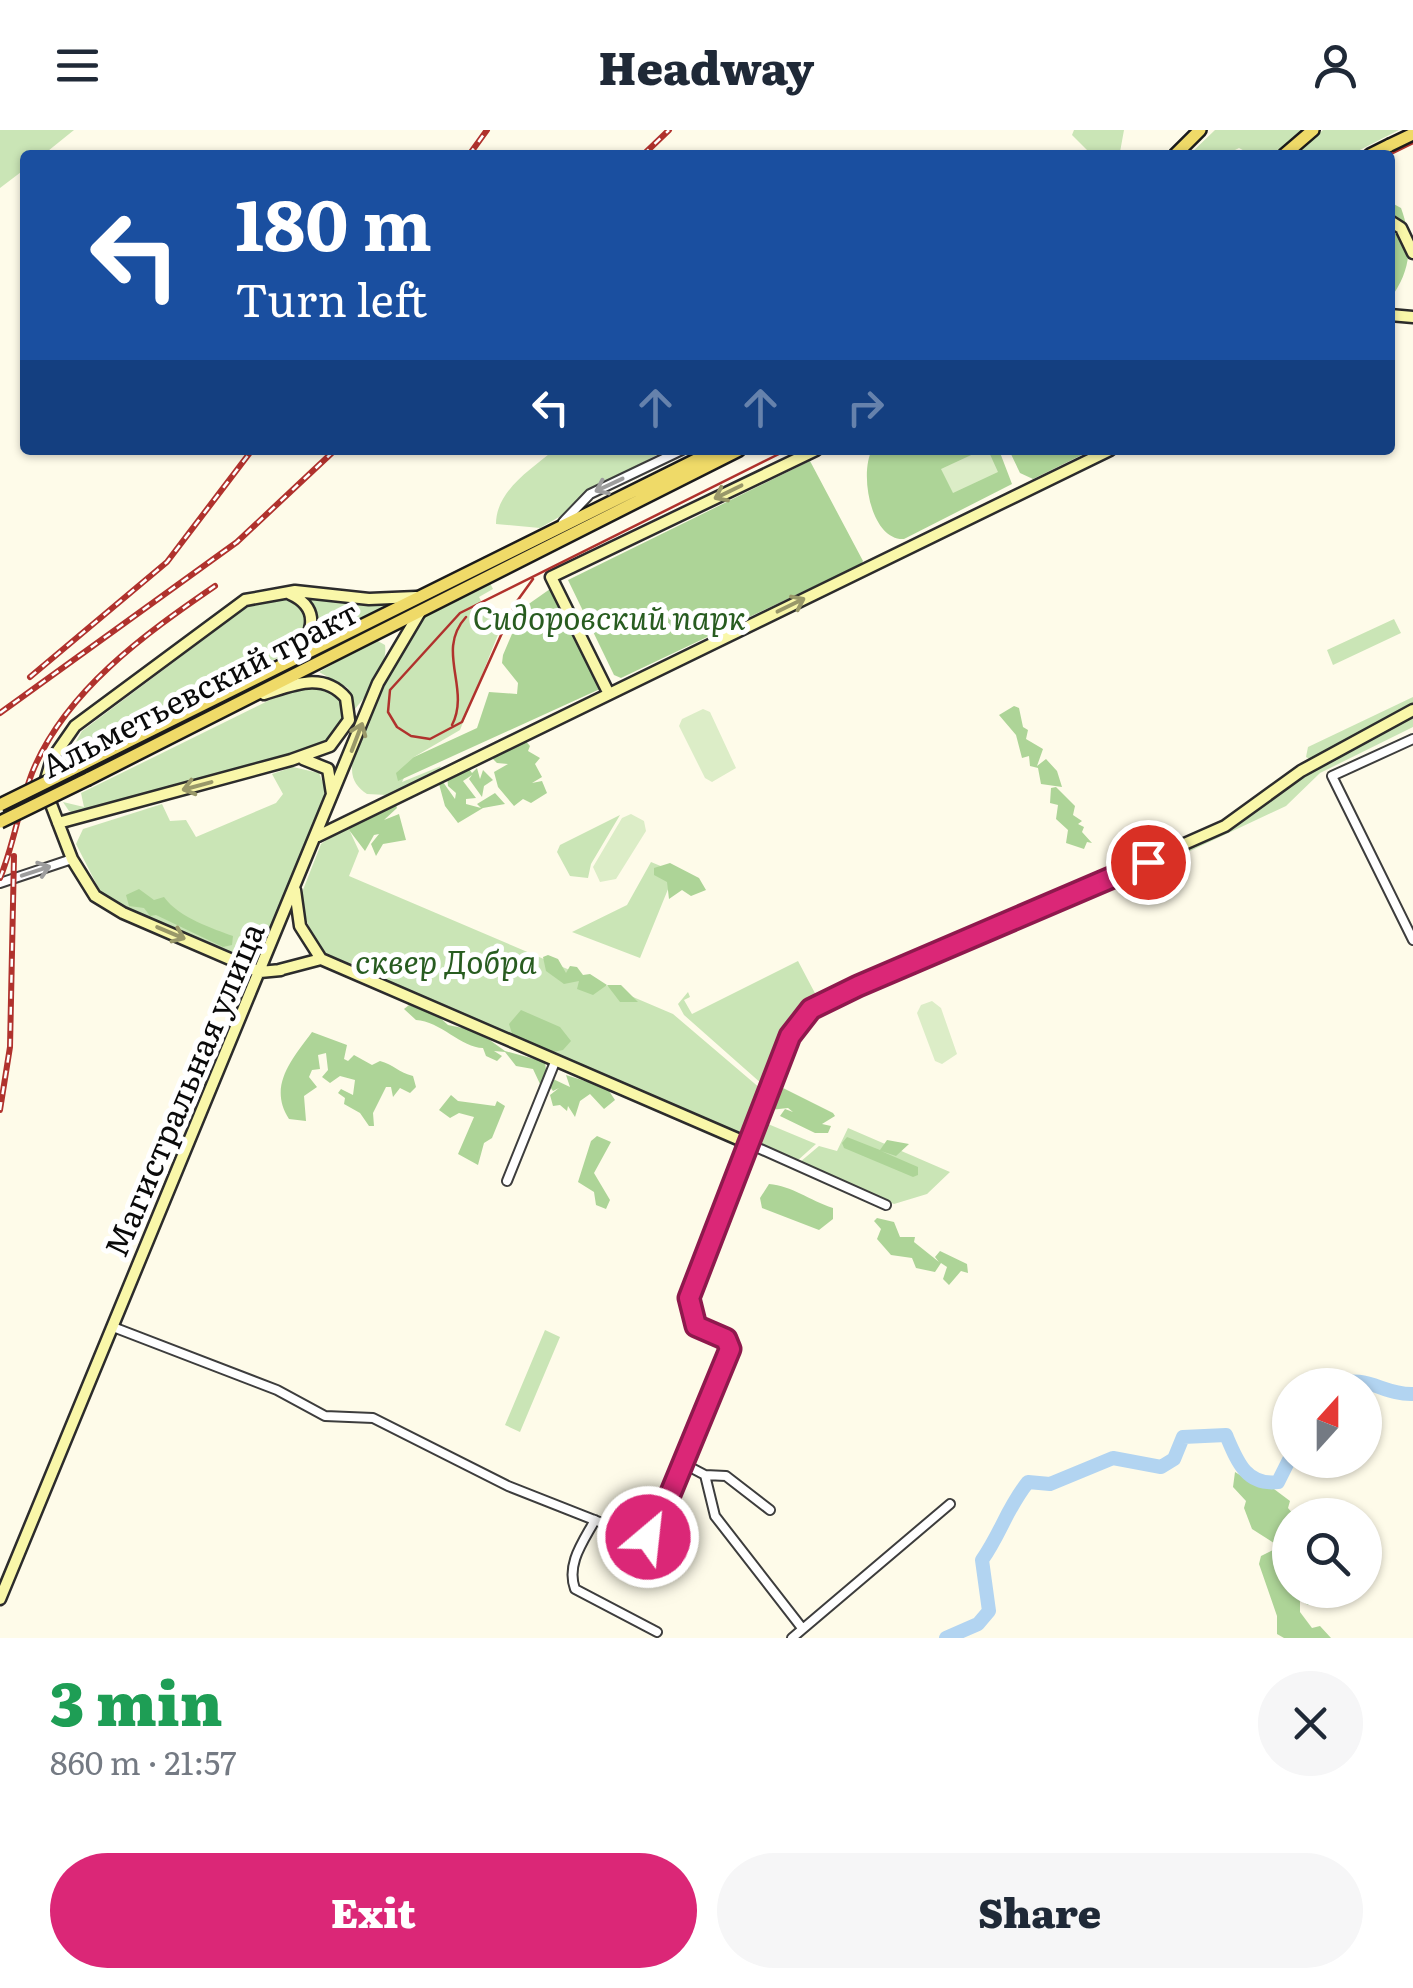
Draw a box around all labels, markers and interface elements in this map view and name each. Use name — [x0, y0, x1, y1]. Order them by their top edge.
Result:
text: Headway — [599, 32, 814, 99]
icon: menu — [50, 38, 105, 93]
icon: person — [1308, 38, 1363, 93]
text: 180 m — [235, 169, 432, 273]
icon: left — [70, 190, 200, 320]
text: Turn left — [235, 264, 427, 331]
icon: left — [523, 380, 578, 435]
icon: ahead — [628, 380, 683, 435]
icon: ahead — [733, 380, 788, 435]
icon: right — [838, 380, 893, 435]
one-way arrow — [595, 476, 625, 495]
one-way arrow — [714, 483, 743, 502]
street label: Альметьевский тракт — [32, 586, 366, 788]
park label: Сидоровский парк — [472, 592, 746, 640]
one-way arrow — [775, 595, 805, 614]
one-way arrow — [349, 723, 367, 754]
one-way arrow — [182, 778, 213, 797]
pin — [1106, 820, 1191, 905]
icon: arrive — [1121, 835, 1176, 890]
one-way arrow — [20, 860, 52, 878]
street label: Магистральная улица — [90, 914, 275, 1263]
one-way arrow — [155, 925, 186, 943]
park label: сквер Добра — [355, 936, 538, 984]
north arrow — [1272, 1368, 1382, 1478]
map controls — [1272, 1368, 1382, 1608]
position arrow — [596, 1485, 700, 1589]
button: search — [1272, 1498, 1382, 1608]
text: 3 min — [50, 1655, 223, 1744]
button: close — [1258, 1671, 1363, 1776]
text: 860 m · 21:57 — [50, 1737, 236, 1785]
button: Exit — [50, 1853, 697, 1968]
button: Share — [717, 1853, 1363, 1968]

